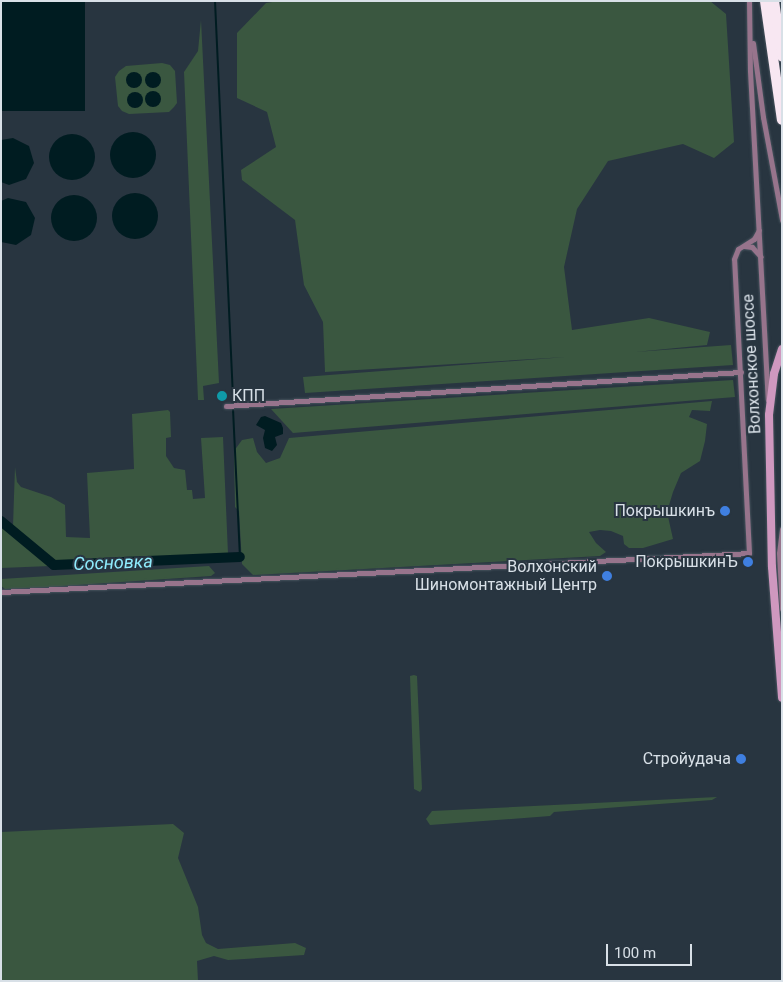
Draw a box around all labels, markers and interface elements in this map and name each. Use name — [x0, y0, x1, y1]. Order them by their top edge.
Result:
street label: Волхонское шоссе — [739, 294, 765, 434]
place label: КПП — [232, 386, 265, 406]
marker: КПП — [216, 390, 228, 402]
place label: Покрышкинъ — [614, 501, 715, 521]
marker: Покрышкинъ — [719, 505, 731, 517]
water label: Сосновка — [73, 551, 153, 575]
place label: ПокрышкинЪ — [635, 552, 738, 572]
marker: ПокрышкинЪ — [742, 556, 754, 568]
place label: Волхонский Шиномонтажный Центр — [415, 557, 597, 595]
marker: Волхонский Шиномонтажный Центр — [601, 570, 613, 582]
place label: Стройудача — [643, 749, 731, 769]
marker: Стройудача — [735, 753, 747, 765]
scale bar — [608, 934, 694, 966]
text: 100 m — [614, 944, 656, 962]

